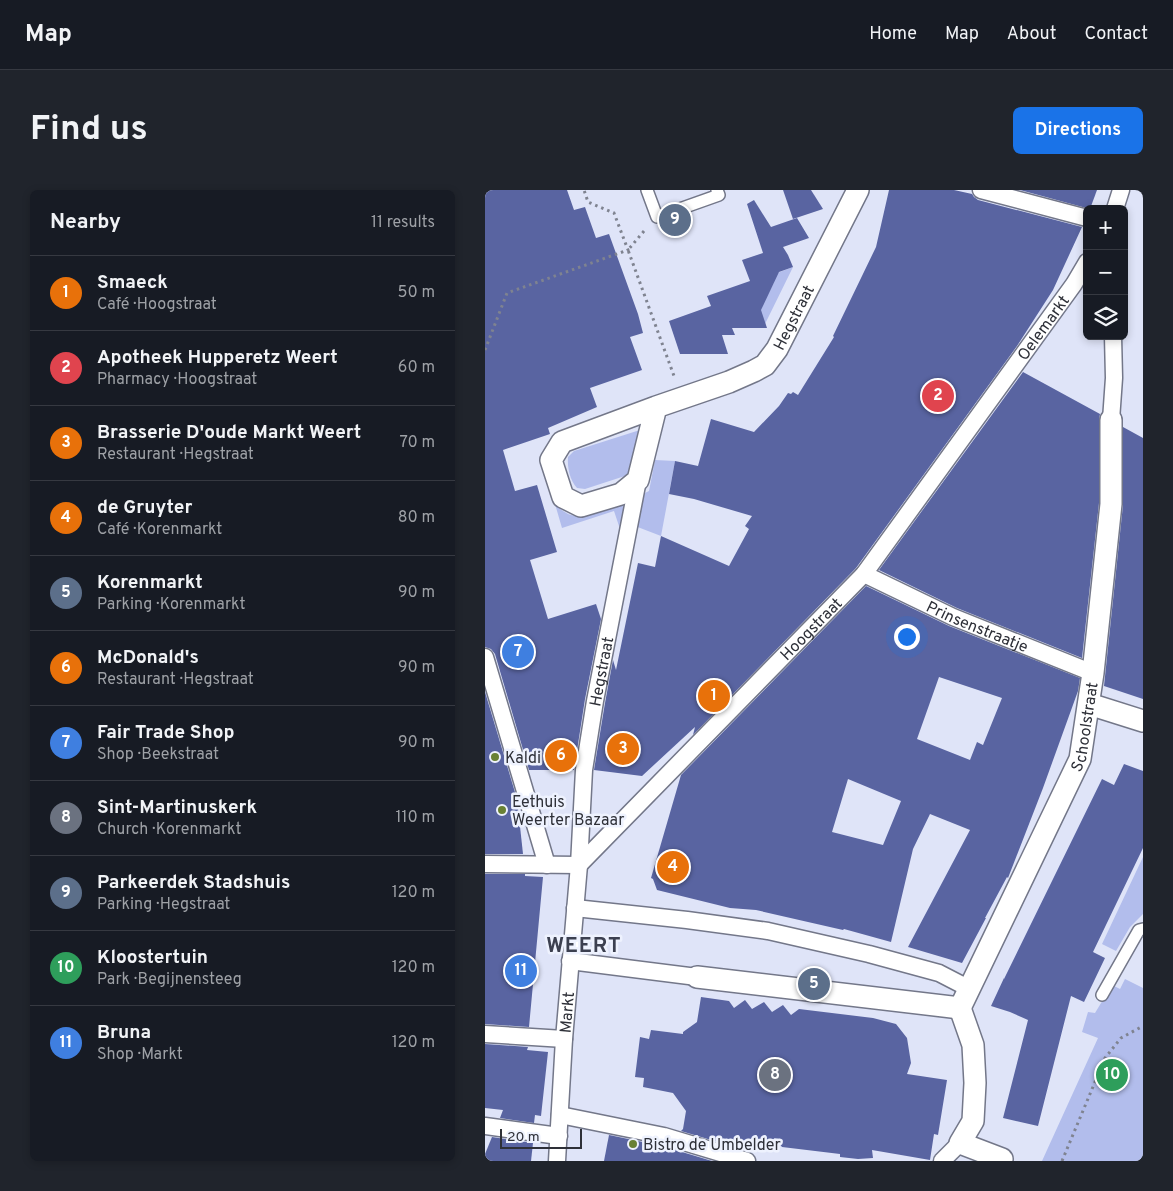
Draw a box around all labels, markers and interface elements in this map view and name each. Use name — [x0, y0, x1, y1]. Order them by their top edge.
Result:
text: Map — [25, 20, 72, 50]
text: Home — [869, 23, 917, 46]
text: Map — [945, 23, 979, 46]
text: About — [1007, 23, 1056, 46]
text: Contact — [1084, 23, 1148, 46]
button: Directions — [1013, 107, 1143, 154]
text: Find us — [30, 108, 148, 152]
pin: 9 — [659, 201, 691, 239]
map controls — [1083, 205, 1128, 340]
button: + — [1083, 205, 1128, 250]
text: Nearby — [50, 209, 121, 236]
text: 11 results — [371, 213, 435, 233]
button: − — [1083, 250, 1128, 295]
text: Smaeck — [97, 271, 168, 295]
street label: Hegstraat — [770, 282, 820, 354]
text: 1 — [63, 283, 69, 303]
text: 50 m — [398, 283, 435, 303]
street label: Oelemarkt — [1014, 292, 1075, 365]
text: Café · Hoogstraat — [97, 295, 217, 315]
button: layers — [1083, 295, 1128, 340]
text: Apotheek Hupperetz Weert — [97, 346, 338, 370]
text: 2 — [61, 358, 71, 378]
text: 60 m — [398, 358, 435, 378]
text: Pharmacy · Hoogstraat — [97, 370, 257, 390]
pin: 2 — [922, 377, 954, 415]
text: Brasserie D'oude Markt Weert — [97, 421, 361, 445]
text: 3 — [61, 433, 71, 453]
text: 70 m — [400, 433, 435, 453]
text: Restaurant · Hegstraat — [97, 445, 254, 465]
text: de Gruyter — [97, 496, 192, 520]
text: 4 — [61, 508, 71, 528]
text: 80 m — [398, 508, 435, 528]
text: Café · Korenmarkt — [97, 520, 222, 540]
text: Korenmarkt — [97, 571, 203, 595]
text: 5 — [61, 583, 71, 603]
text: 90 m — [398, 583, 435, 603]
street label: Hoogstraat — [777, 594, 847, 666]
text: Parking · Korenmarkt — [97, 595, 245, 615]
street label: Prinsenstraatje — [922, 598, 1031, 658]
your location — [894, 624, 920, 650]
pin: 7 — [502, 633, 534, 671]
street label: Hegstraat — [586, 635, 619, 708]
text: McDonald's — [97, 646, 199, 670]
text: 6 — [61, 658, 71, 678]
text: 90 m — [398, 658, 435, 678]
text: Restaurant · Hegstraat — [97, 670, 254, 690]
pin: 1 — [698, 677, 730, 715]
street label: Schoolstraat — [1067, 681, 1103, 776]
text: Fair Trade Shop — [97, 721, 234, 745]
pin: 3 — [607, 730, 639, 768]
text: 7 — [62, 733, 70, 753]
text: 90 m — [398, 733, 435, 753]
pin: 6 — [545, 737, 577, 775]
text: Shop · Beekstraat — [97, 745, 219, 765]
place label: Kaldi — [505, 749, 541, 769]
marker: Kaldi — [489, 751, 501, 763]
place label: Eethuis Weerter Bazaar — [512, 793, 624, 831]
text: Sint-Martinuskerk — [97, 796, 257, 820]
marker: Eethuis Weerter Bazaar — [496, 804, 508, 816]
text: 8 — [61, 808, 71, 828]
text: 110 m — [395, 808, 435, 828]
text: Church · Korenmarkt — [97, 820, 241, 840]
pin: 4 — [657, 848, 689, 886]
text: Parkeerdek Stadshuis — [97, 871, 290, 895]
text: 9 — [61, 883, 71, 903]
text: 120 m — [392, 883, 435, 903]
text: Parking · Hegstraat — [97, 895, 230, 915]
district label: WEERT — [546, 933, 622, 960]
text: Kloostertuin — [97, 946, 208, 970]
pin: 11 — [505, 952, 537, 990]
text: 10 — [58, 958, 74, 978]
text: 120 m — [392, 958, 435, 978]
pin: 5 — [798, 965, 830, 1003]
text: Park · Begijnensteeg — [97, 970, 242, 990]
street label: Markt — [557, 991, 580, 1034]
text: Bruna — [97, 1021, 151, 1045]
text: 11 — [60, 1033, 72, 1053]
text: 120 m — [392, 1033, 435, 1053]
text: Shop · Markt — [97, 1045, 183, 1065]
pin: 8 — [759, 1056, 791, 1094]
pin: 10 — [1096, 1056, 1128, 1094]
scale bar — [500, 1126, 583, 1149]
text: 20 m — [507, 1129, 540, 1146]
place label: Bistro de Umbelder — [643, 1136, 781, 1156]
marker: Bistro de Umbelder — [627, 1138, 639, 1150]

